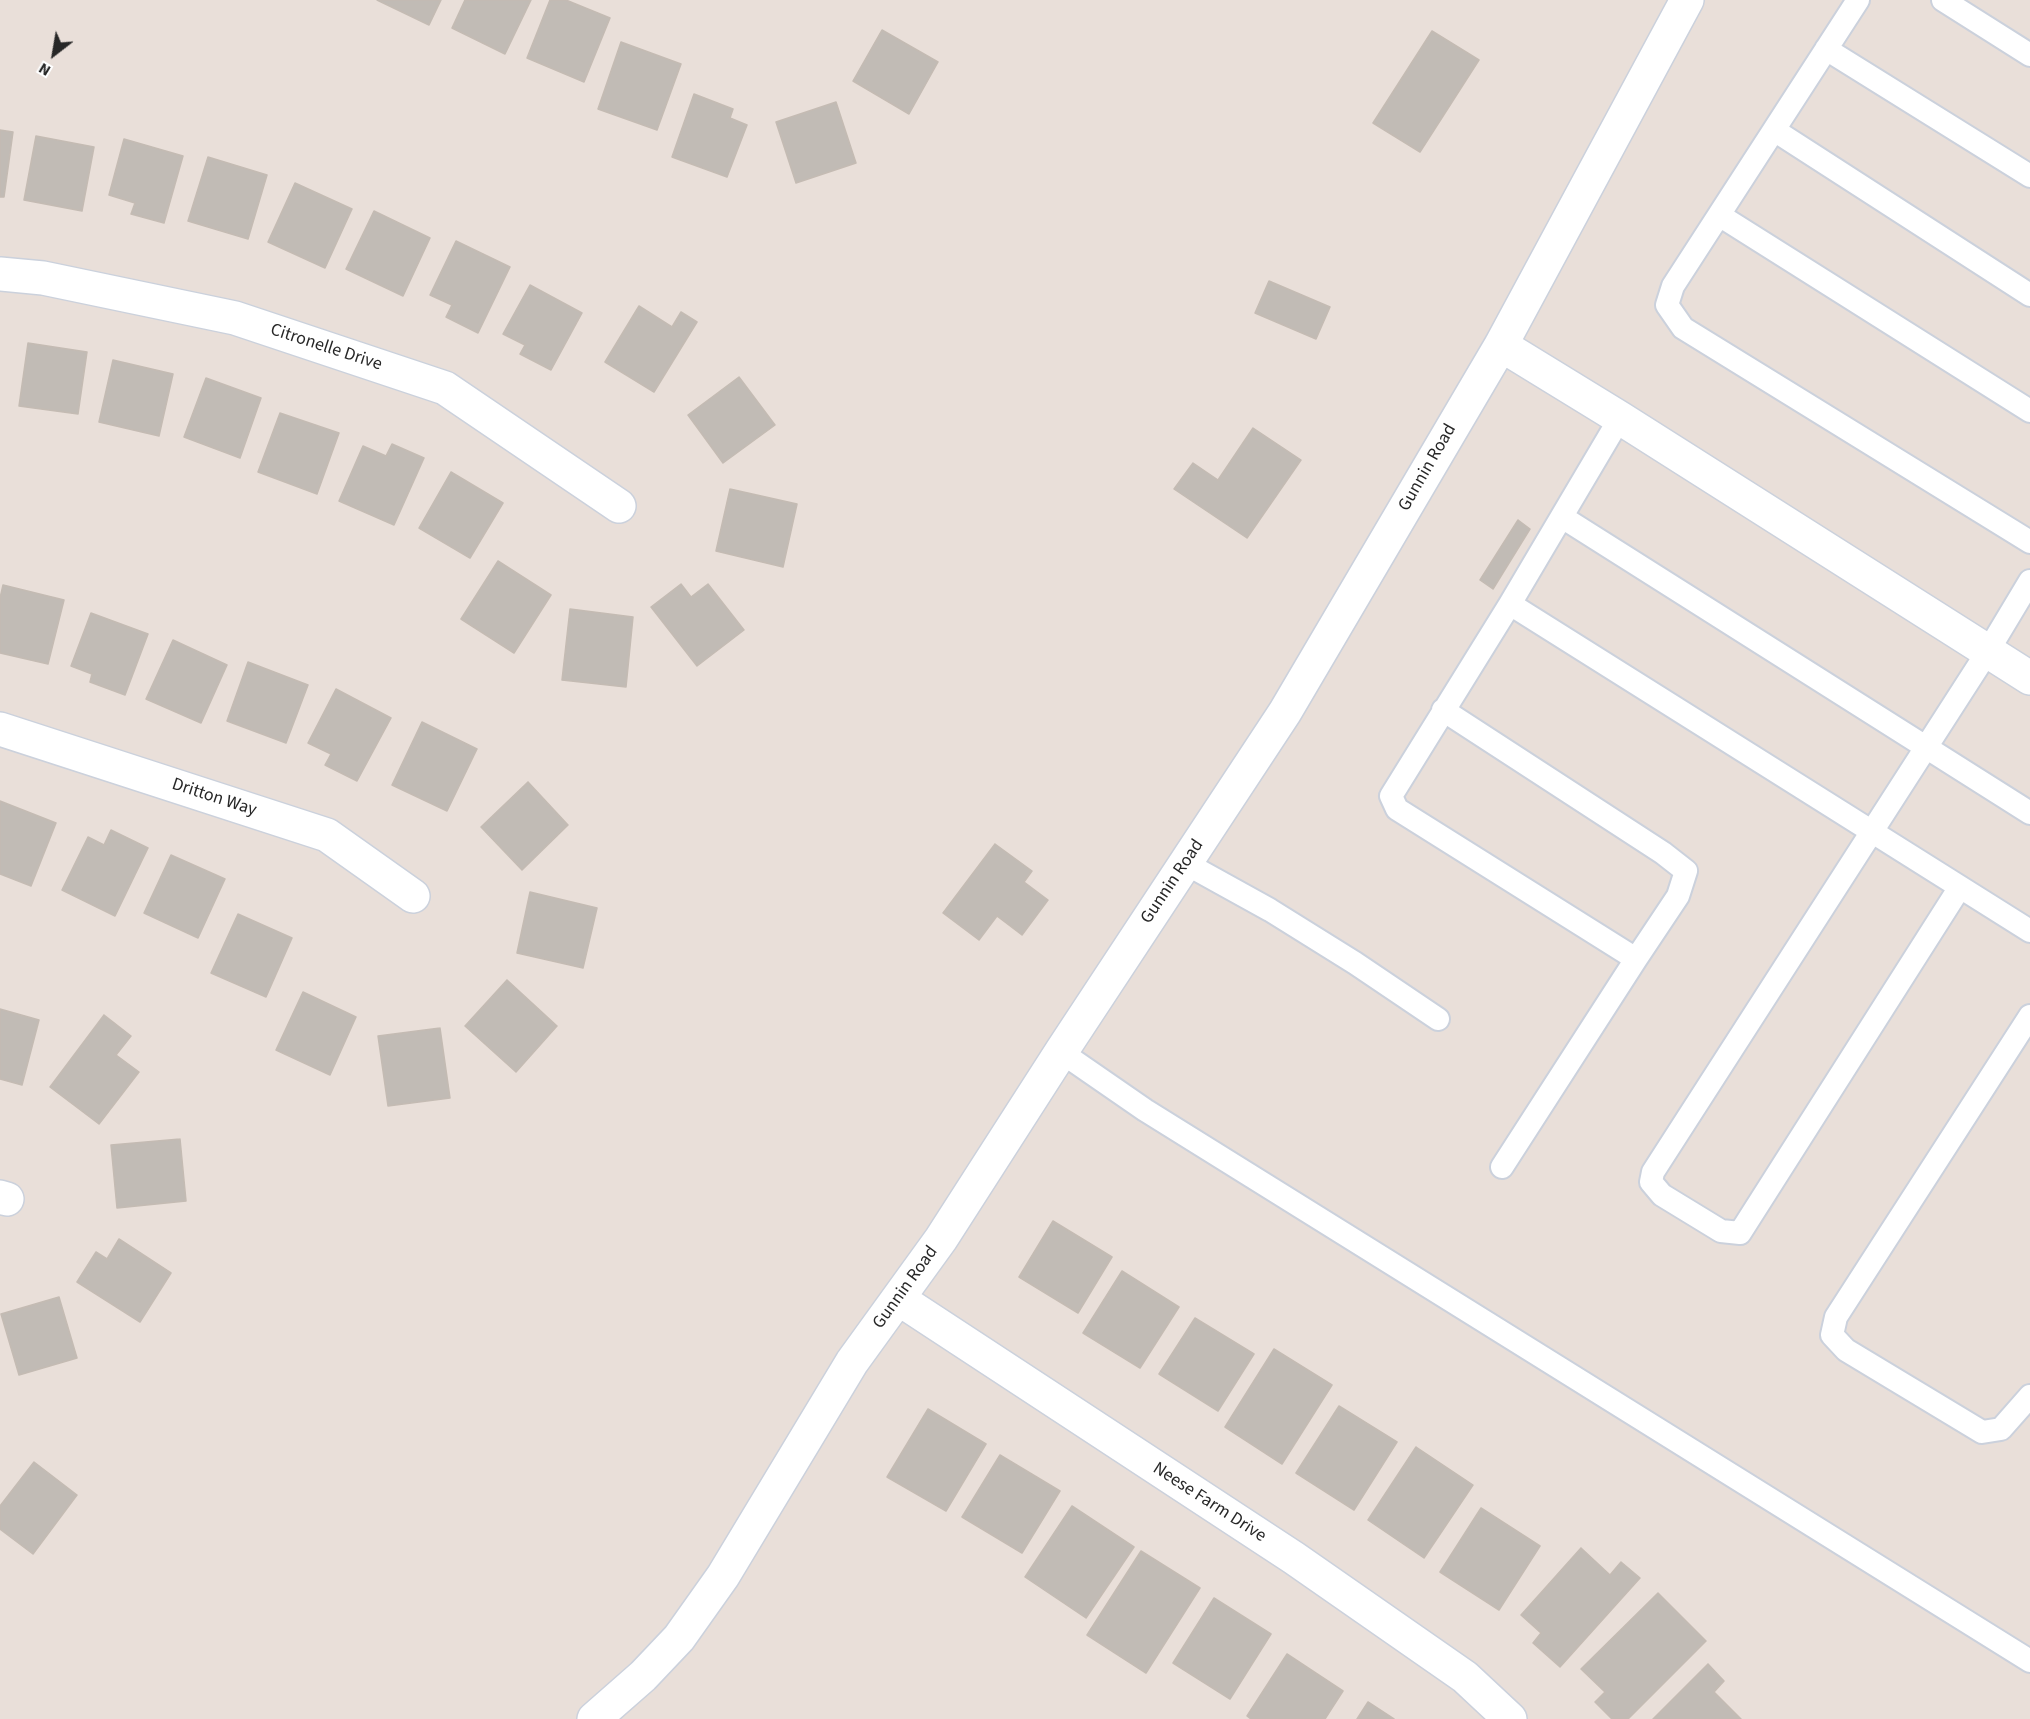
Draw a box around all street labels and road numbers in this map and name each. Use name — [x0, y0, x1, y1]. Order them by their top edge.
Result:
street label: Citronelle Drive — [267, 320, 385, 376]
street label: Gunnin Road — [1394, 421, 1462, 515]
street label: Dritton Way — [169, 774, 259, 822]
street label: Gunnin Road — [1137, 836, 1209, 928]
street label: Gunnin Road — [869, 1242, 943, 1334]
street label: Neese Farm Drive — [1148, 1458, 1270, 1548]

